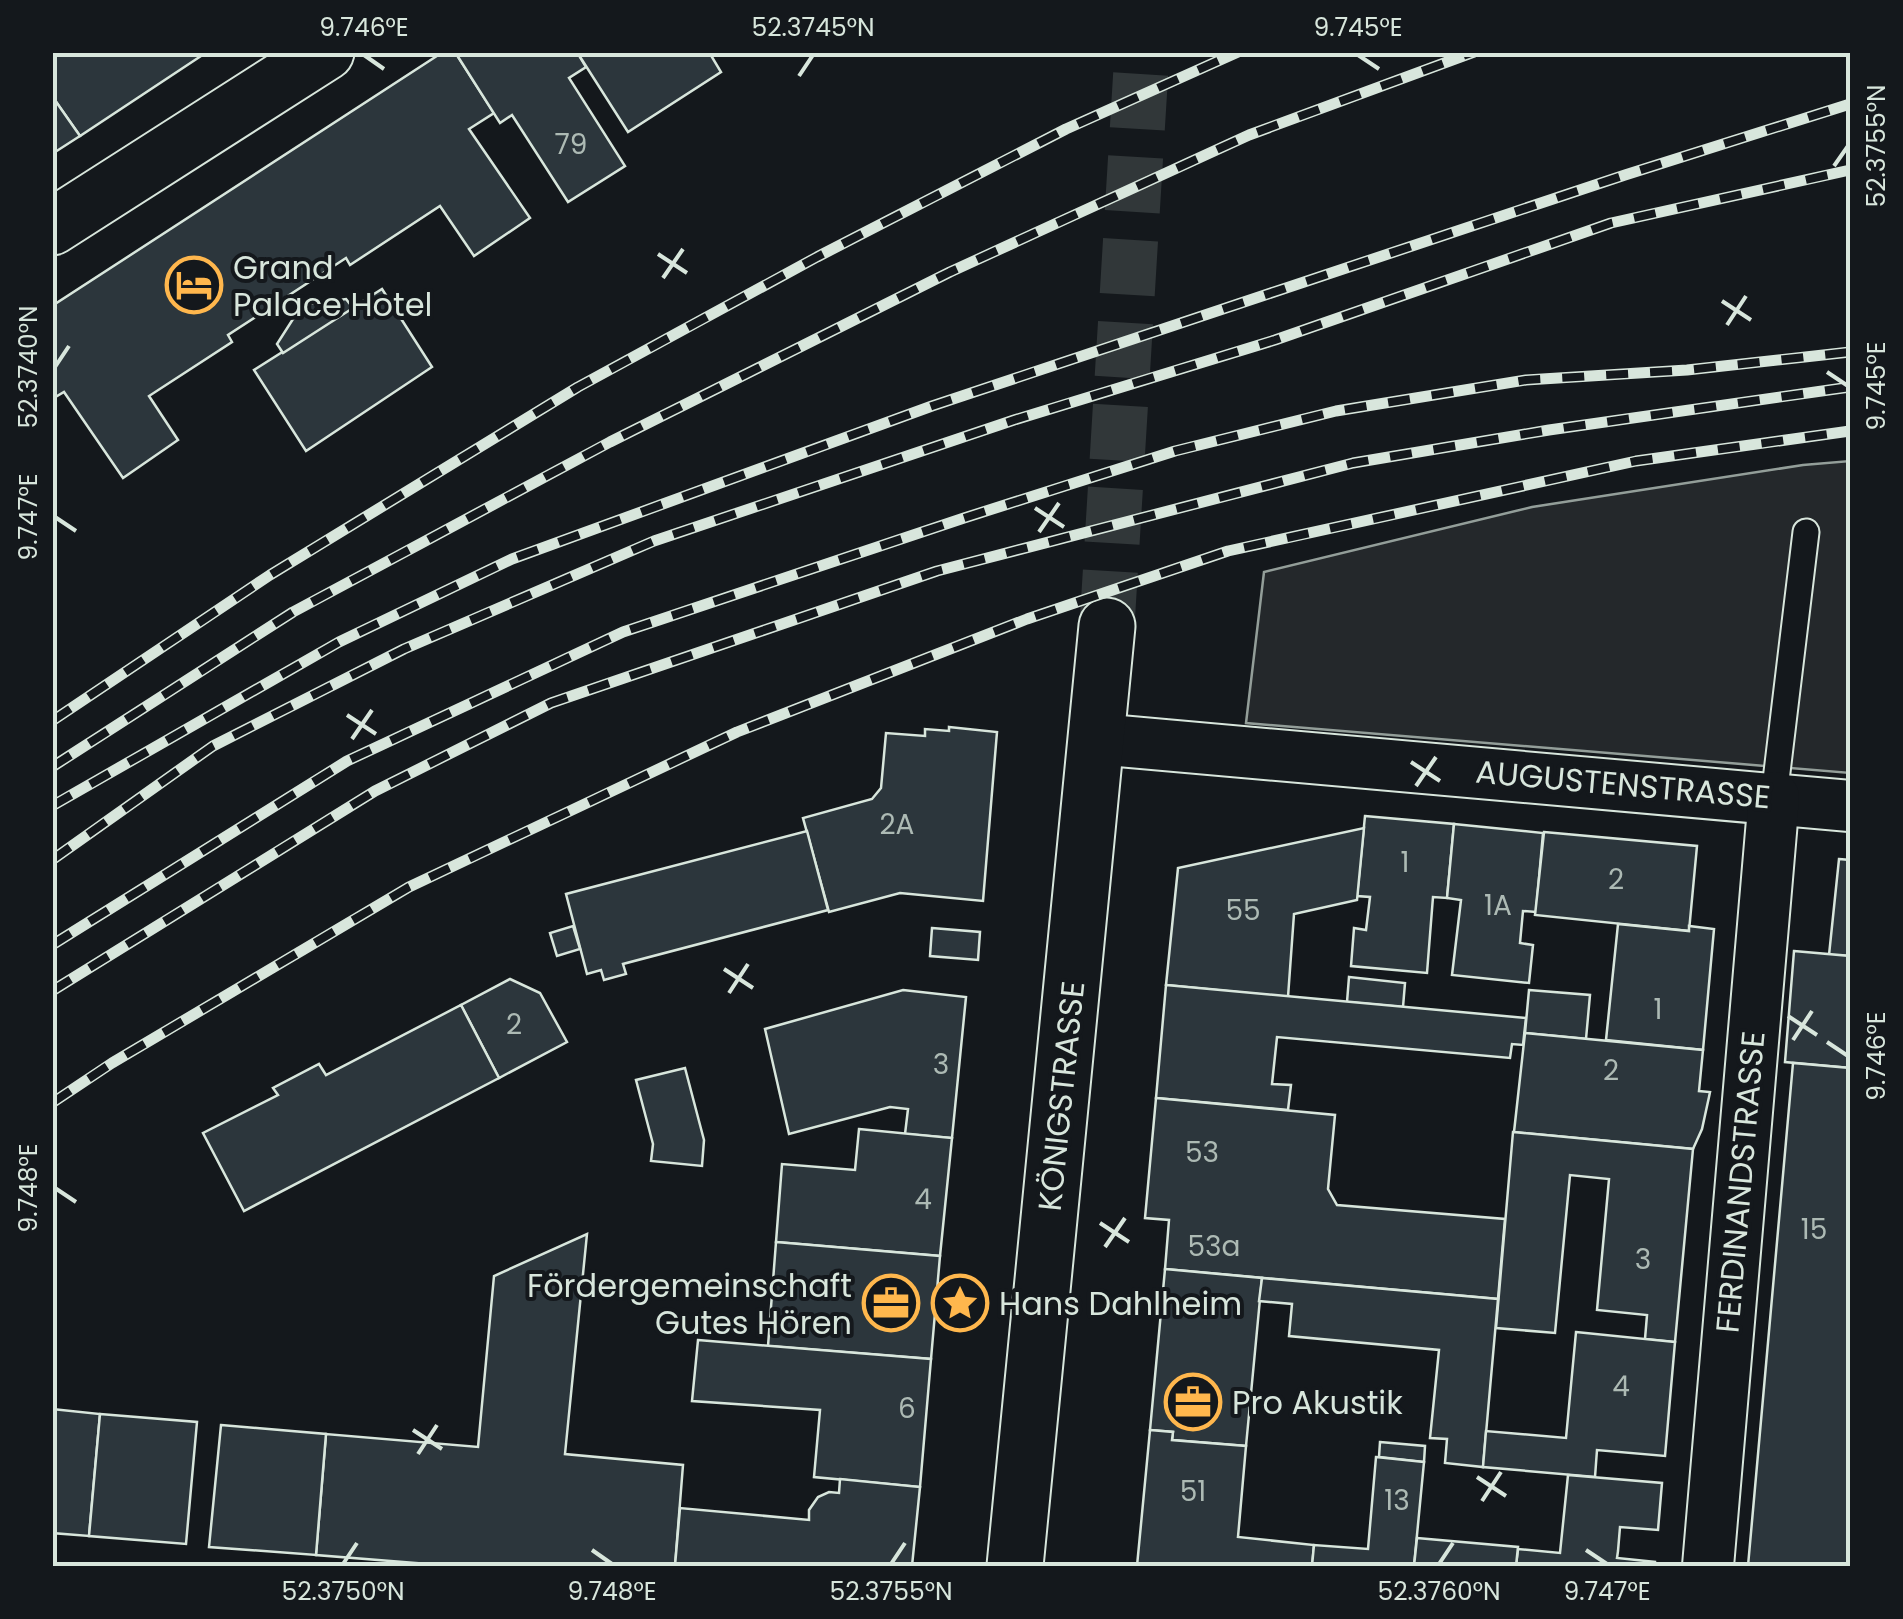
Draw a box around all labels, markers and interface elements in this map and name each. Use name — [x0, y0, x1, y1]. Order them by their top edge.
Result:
text: 9.746°E — [319, 10, 409, 45]
text: 52.3745°N — [752, 10, 874, 45]
text: 9.745°E — [1313, 10, 1403, 45]
text: 52.3755°N — [1859, 85, 1894, 207]
house number: 79 — [555, 125, 587, 164]
place label: Grand Palace Hotel — [233, 245, 432, 327]
hotel icon: Grand Palace Hotel — [164, 255, 224, 315]
text: 52.3740°N — [11, 306, 46, 428]
text: 9.745°E — [1859, 341, 1894, 431]
text: 9.747°E — [11, 473, 46, 561]
street label: AUGUSTENSTRASSE — [1474, 749, 1772, 819]
house number: 2A — [880, 805, 914, 844]
house number: 1 — [1401, 843, 1409, 882]
house number: 2 — [1608, 860, 1624, 899]
house number: 1A — [1484, 886, 1512, 925]
house number: 55 — [1225, 891, 1261, 930]
street label: KÖNIGSTRASSE — [1027, 979, 1095, 1213]
house number: 1 — [1654, 990, 1662, 1029]
house number: 2 — [506, 1005, 522, 1044]
text: 9.746°E — [1859, 1011, 1894, 1101]
street label: FERDINANDSTRASSE — [1704, 1029, 1776, 1335]
house number: 3 — [933, 1045, 949, 1084]
house number: 2 — [1603, 1051, 1619, 1090]
house number: 53 — [1185, 1133, 1219, 1172]
text: 9.748°E — [11, 1143, 46, 1233]
house number: 4 — [914, 1180, 932, 1219]
house number: 15 — [1801, 1210, 1827, 1249]
house number: 53a — [1187, 1227, 1241, 1266]
house number: 3 — [1635, 1240, 1651, 1279]
place label: Fördergemeinschaft Gutes Hören — [527, 1263, 852, 1345]
office icon: Fördergemeinschaft Gutes Hören — [861, 1273, 921, 1333]
place icon: Hans Dahlheim — [930, 1273, 990, 1333]
place label: Hans Dahlheim — [999, 1281, 1242, 1326]
house number: 4 — [1612, 1367, 1630, 1406]
office icon: Pro Akustik — [1163, 1372, 1223, 1432]
place label: Pro Akustik — [1232, 1380, 1403, 1425]
house number: 6 — [898, 1389, 916, 1428]
house number: 51 — [1180, 1472, 1206, 1511]
house number: 13 — [1384, 1481, 1410, 1520]
text: 52.3750°N — [282, 1574, 404, 1609]
text: 9.748°E — [567, 1574, 657, 1609]
text: 52.3755°N — [830, 1574, 952, 1609]
text: 52.3760°N — [1377, 1574, 1501, 1609]
text: 9.747°E — [1563, 1574, 1651, 1609]

